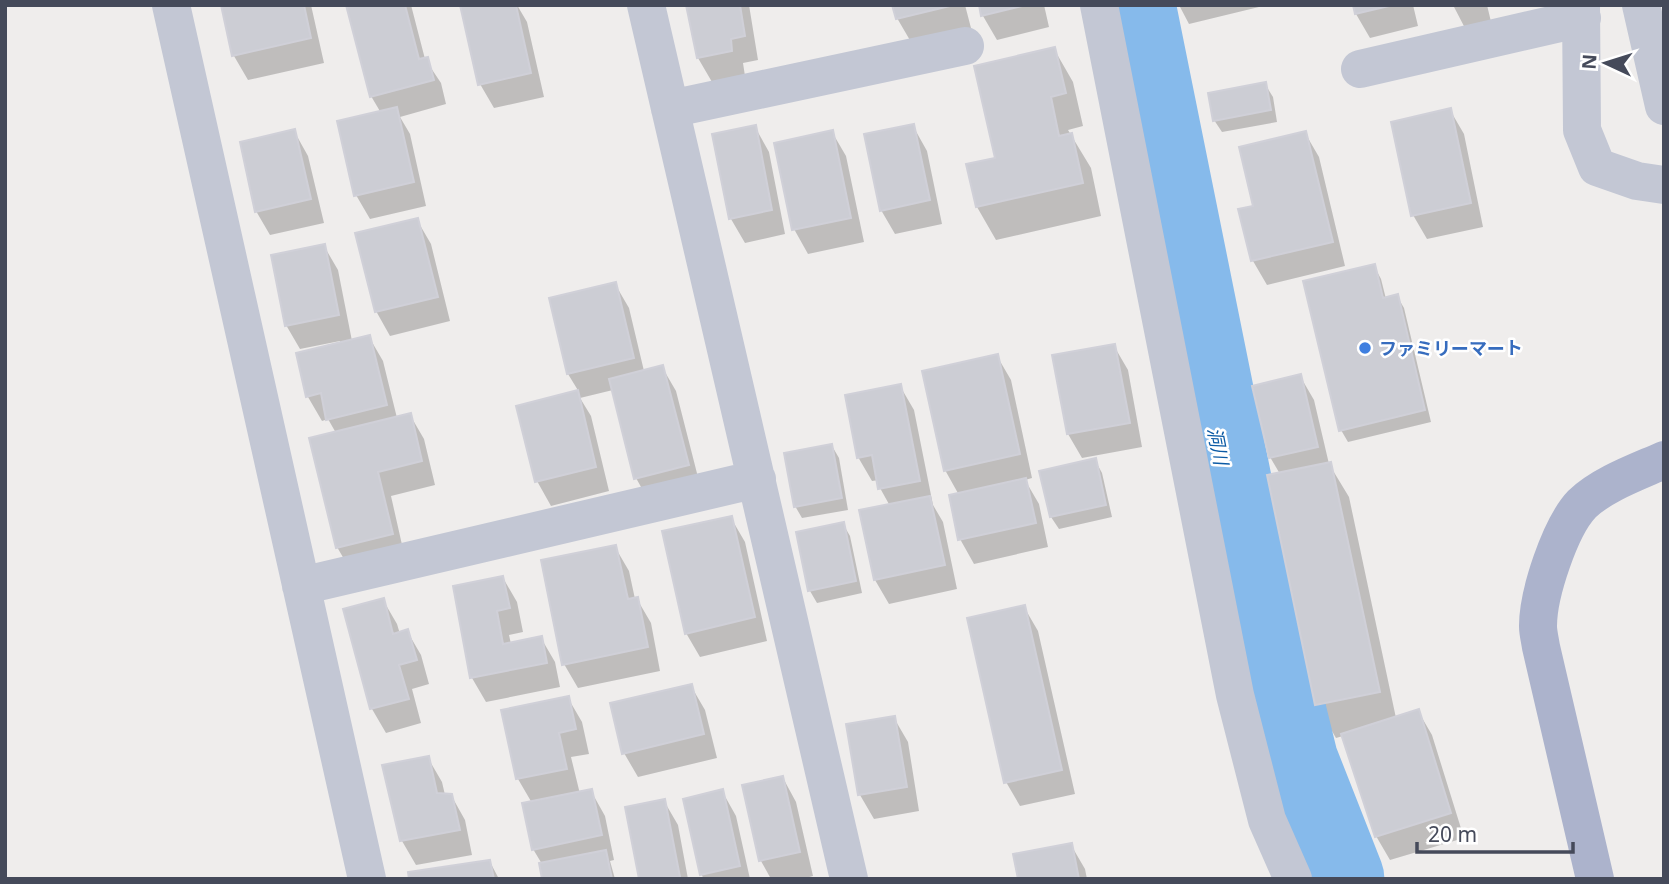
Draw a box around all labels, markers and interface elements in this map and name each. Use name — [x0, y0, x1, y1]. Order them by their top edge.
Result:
north arrow — [1571, 28, 1641, 98]
text: N — [1576, 53, 1603, 70]
place label: ファミリーマート — [1379, 336, 1523, 360]
marker: ファミリーマート — [1357, 340, 1373, 356]
water label: 洞川 — [1202, 425, 1235, 469]
scale bar — [1417, 810, 1573, 854]
text: 20 m — [1428, 820, 1477, 848]

